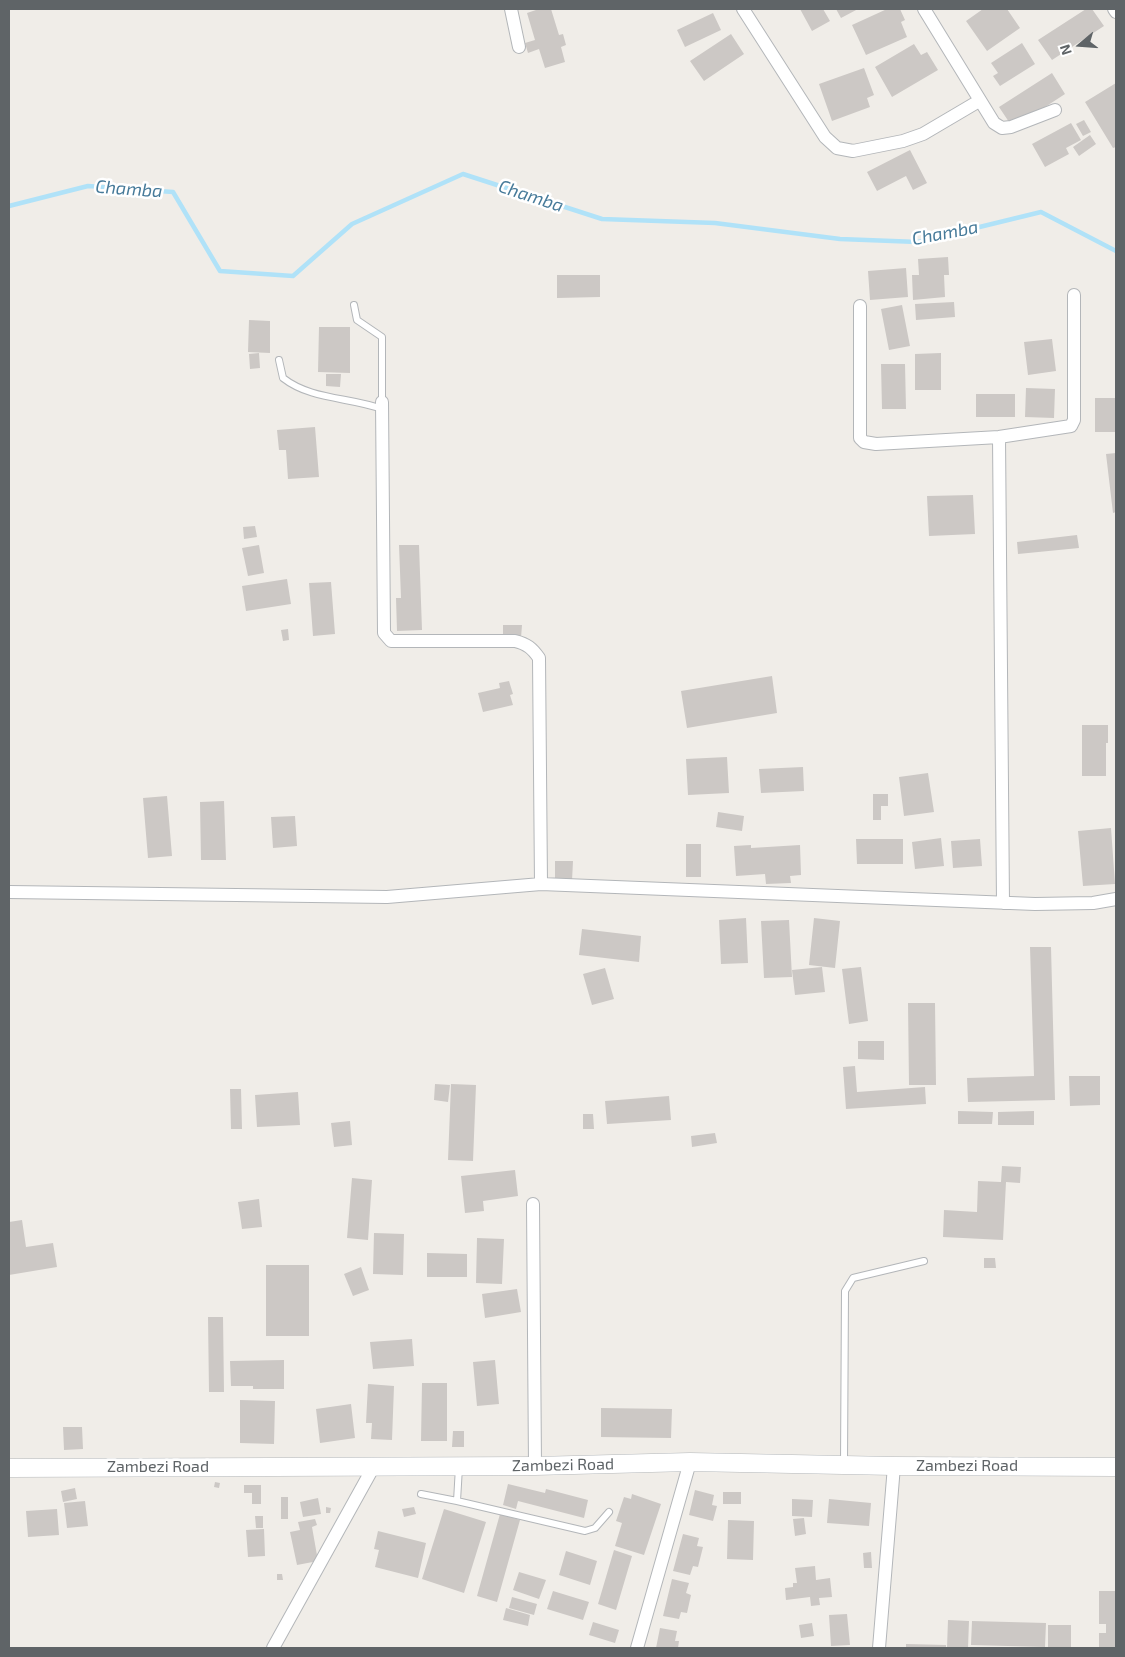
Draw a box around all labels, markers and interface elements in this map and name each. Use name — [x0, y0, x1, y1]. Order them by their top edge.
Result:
north arrow — [1055, 20, 1105, 70]
text: N — [1056, 42, 1075, 57]
water label: Chamba — [496, 175, 566, 217]
water label: Chamba — [95, 176, 163, 202]
water label: Chamba — [910, 216, 980, 250]
street label: Zambezi Road — [512, 1455, 614, 1475]
street label: Zambezi Road — [916, 1456, 1018, 1476]
street label: Zambezi Road — [107, 1457, 209, 1477]

